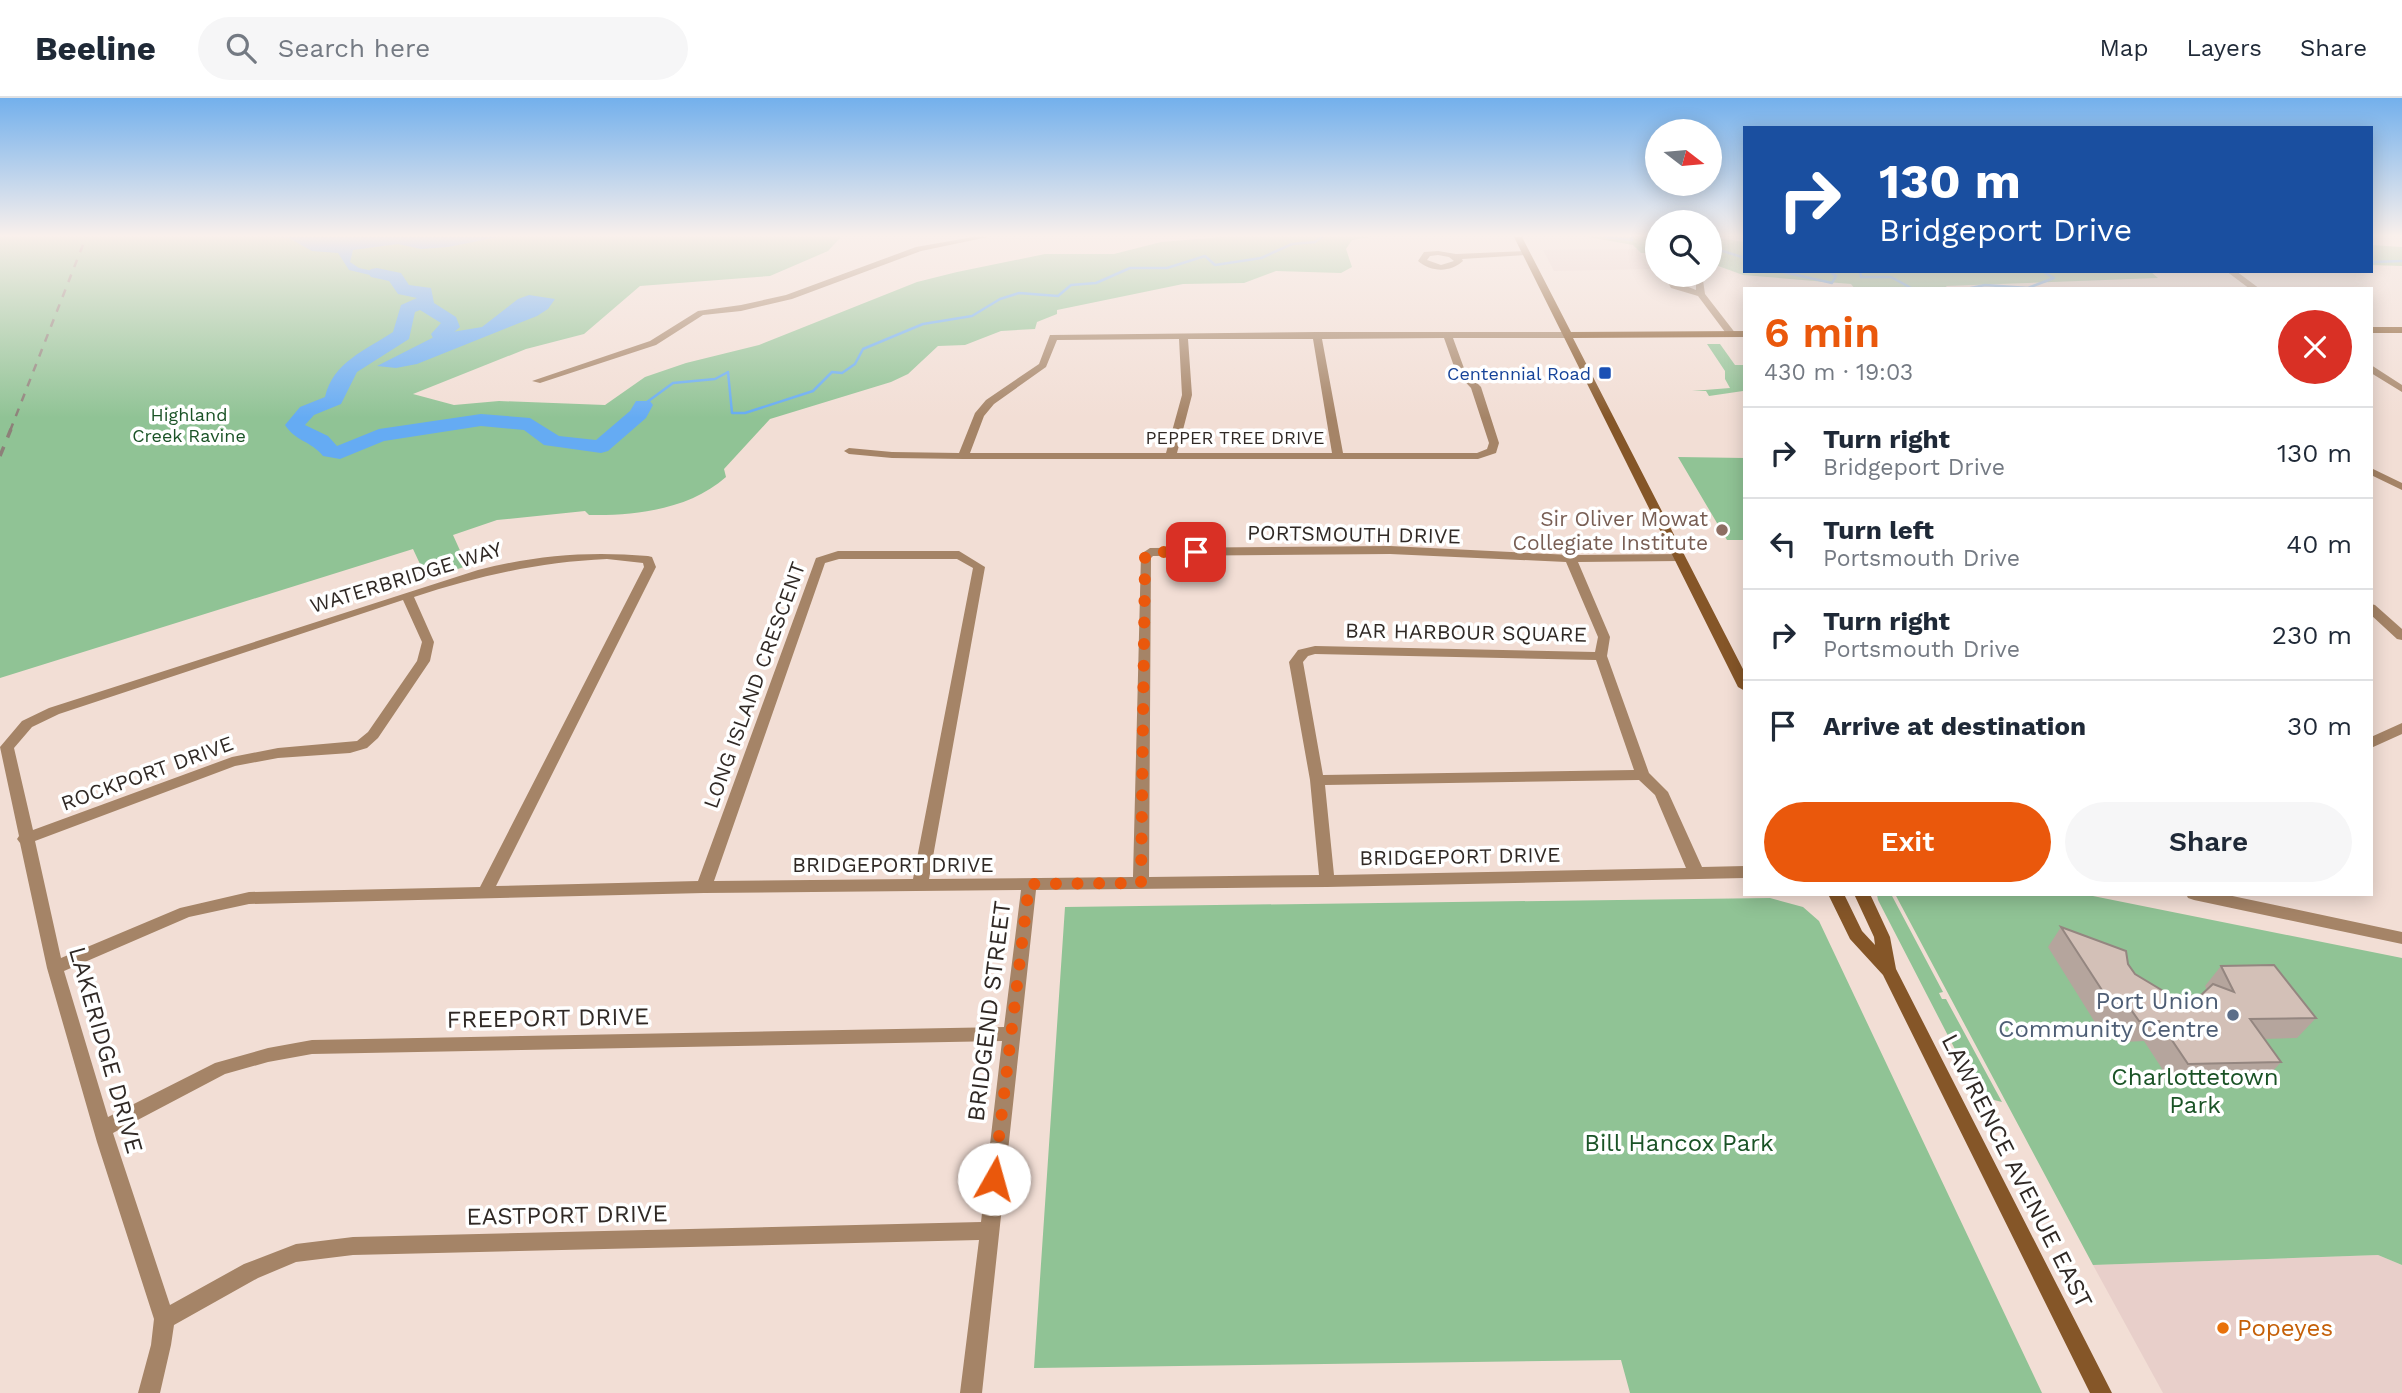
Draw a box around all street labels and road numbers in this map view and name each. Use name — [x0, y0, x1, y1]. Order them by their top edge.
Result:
street label: PEPPER TREE DRIVE — [1146, 427, 1324, 448]
street label: PORTSMOUTH DRIVE — [1247, 520, 1461, 548]
street label: WATERBRIDGE WAY — [307, 536, 505, 618]
street label: LONG ISLAND CRESCENT — [698, 558, 810, 812]
street label: BAR HARBOUR SQUARE — [1345, 617, 1587, 647]
street label: ROCKPORT DRIVE — [57, 730, 237, 816]
street label: BRIDGEPORT DRIVE — [1359, 842, 1561, 870]
street label: BRIDGEPORT DRIVE — [792, 852, 994, 877]
street label: BRIDGEND STREET — [962, 899, 1016, 1123]
street label: LAKERIDGE DRIVE — [63, 943, 149, 1157]
street label: FREEPORT DRIVE — [446, 1002, 650, 1034]
street label: LAWRENCE AVENUE EAST — [1936, 1029, 2098, 1313]
street label: EASTPORT DRIVE — [466, 1199, 668, 1231]

